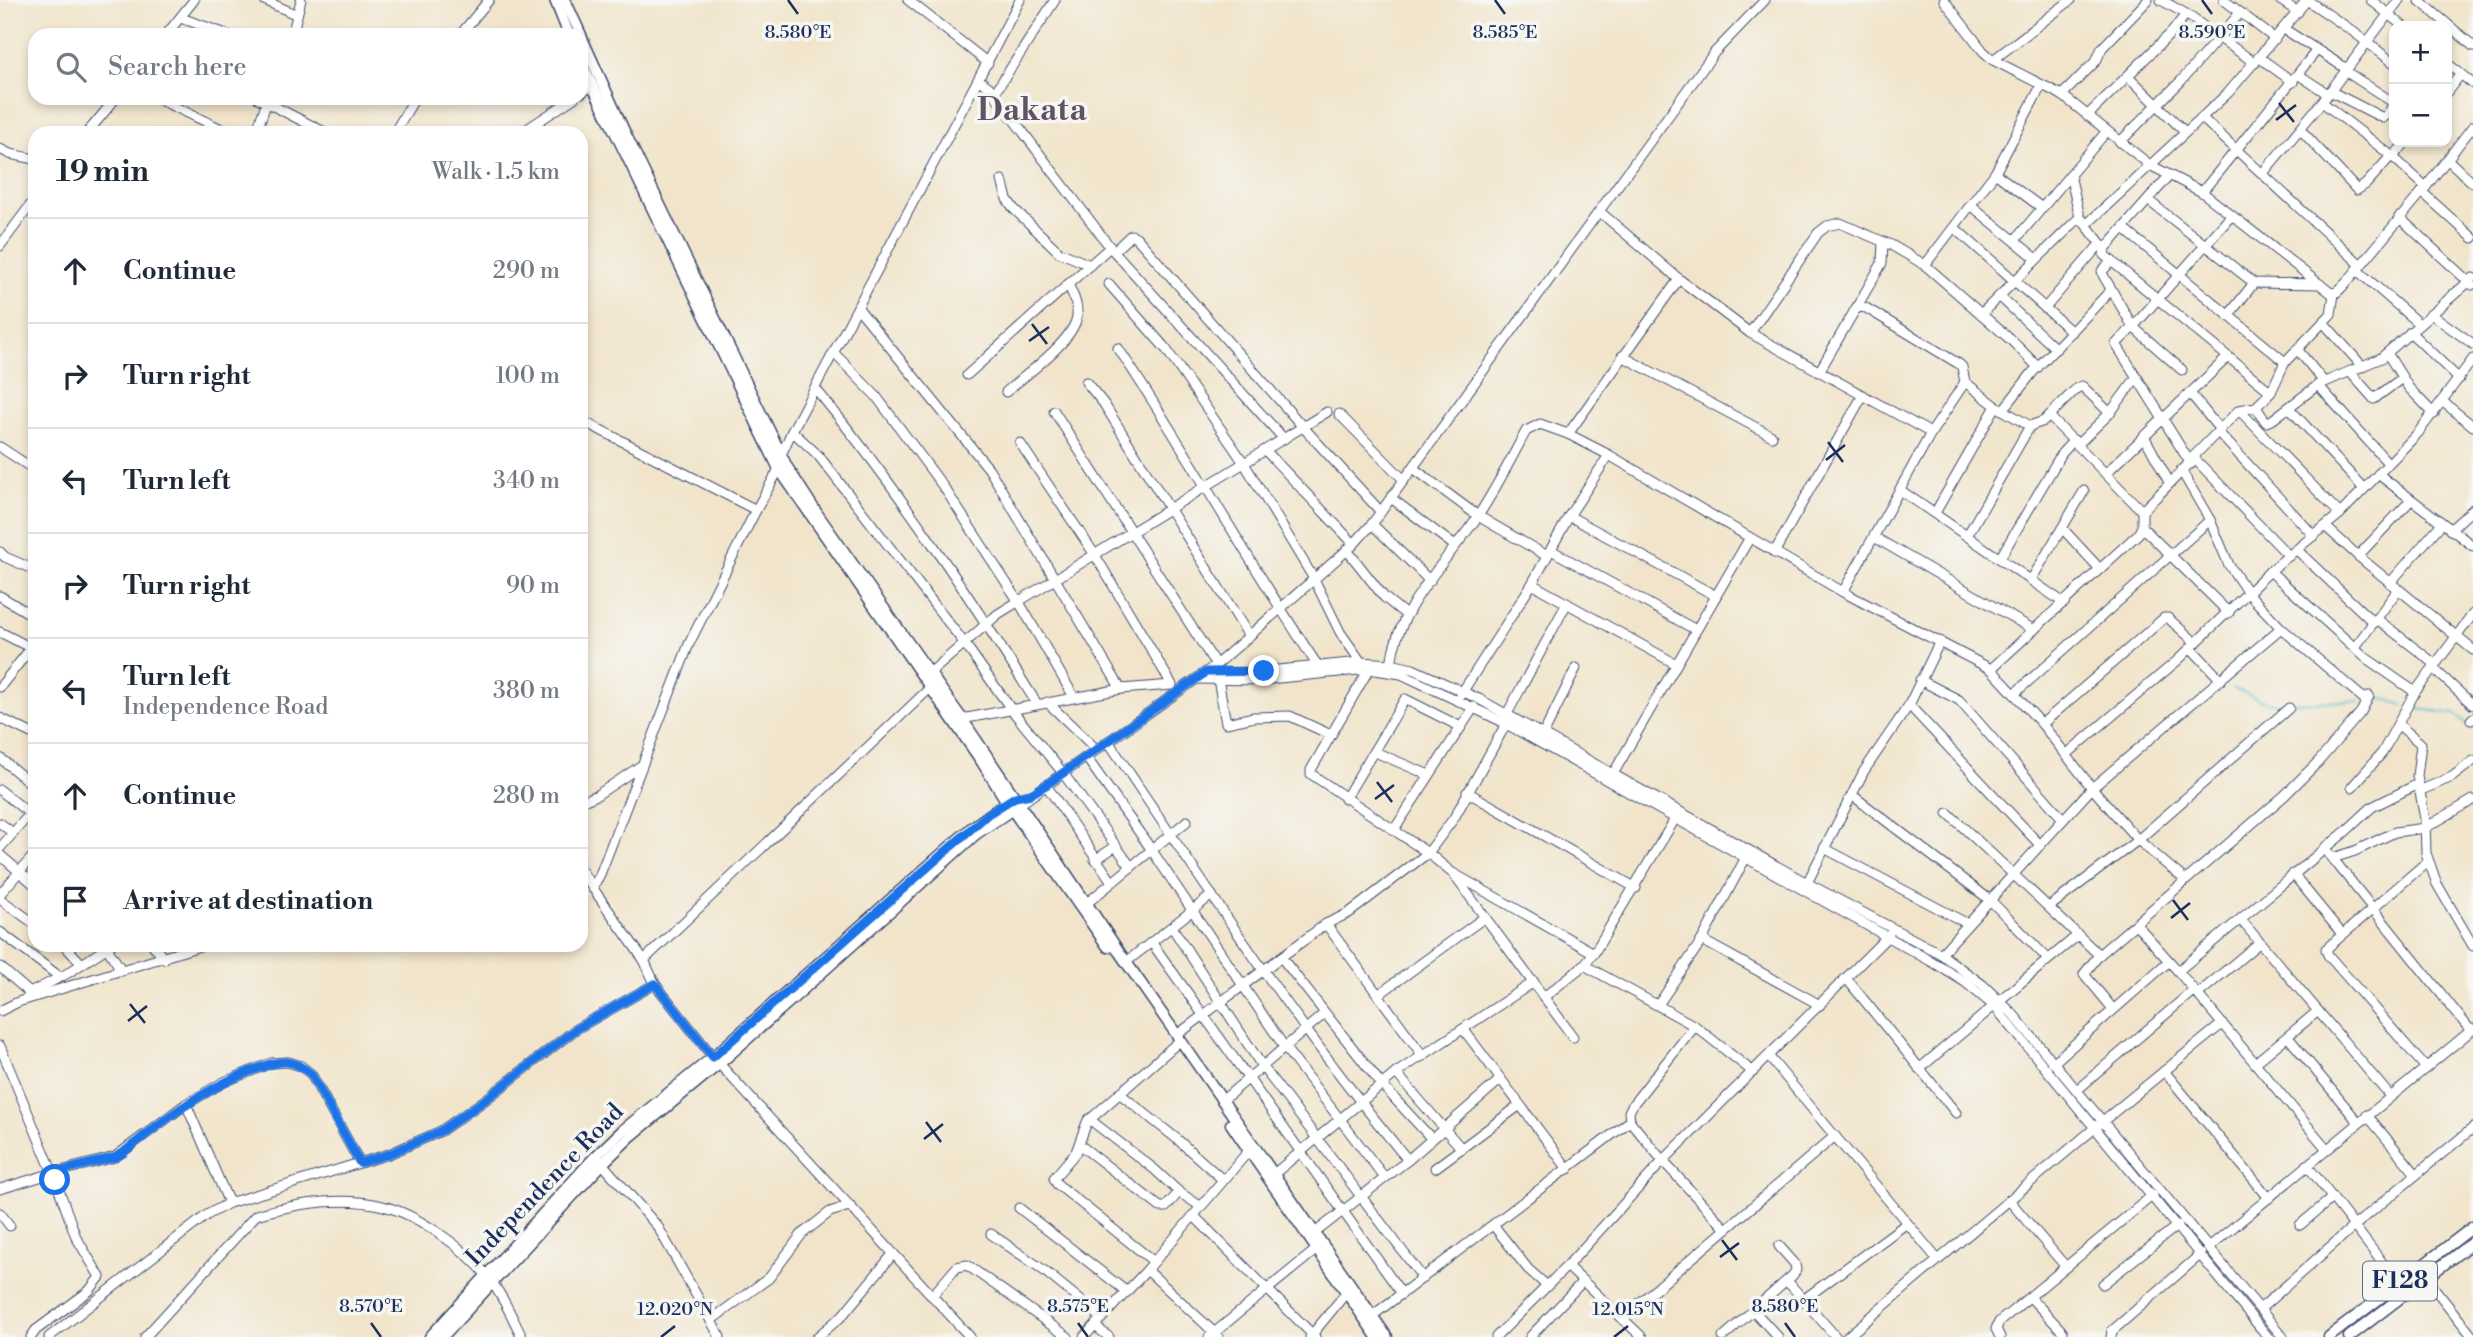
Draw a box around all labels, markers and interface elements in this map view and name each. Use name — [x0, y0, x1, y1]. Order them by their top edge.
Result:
text: 8.580°E — [765, 21, 831, 44]
text: 8.585°E — [1473, 21, 1537, 44]
text: 8.590°E — [2179, 21, 2245, 44]
map controls — [2389, 21, 2452, 147]
button: + — [2389, 21, 2452, 84]
search box — [28, 28, 588, 105]
icon: search — [52, 48, 90, 86]
text: Search here — [108, 51, 247, 83]
button: − — [2389, 84, 2452, 147]
district label: Dakata — [977, 90, 1088, 130]
text: 19 min — [56, 153, 149, 191]
text: Walk · 1.5 km — [432, 158, 560, 186]
icon: ahead — [56, 252, 94, 290]
text: Continue — [123, 255, 236, 287]
text: 290 m — [493, 257, 560, 285]
icon: right — [56, 357, 94, 395]
text: Turn right — [123, 360, 251, 392]
text: 100 m — [495, 362, 560, 390]
icon: left — [56, 462, 94, 500]
text: Turn left — [123, 465, 231, 497]
text: 340 m — [493, 467, 560, 495]
icon: right — [56, 567, 94, 605]
text: Turn right — [123, 570, 251, 602]
text: 90 m — [506, 572, 560, 600]
route end — [1248, 655, 1279, 686]
text: Turn left — [123, 661, 231, 693]
icon: left — [56, 672, 94, 710]
text: 380 m — [493, 677, 560, 705]
text: Independence Road — [123, 693, 328, 721]
icon: ahead — [56, 777, 94, 815]
text: Continue — [123, 780, 236, 812]
text: 280 m — [493, 782, 560, 810]
icon: arrive — [56, 882, 94, 920]
text: Arrive at destination — [123, 885, 373, 917]
street label: Independence Road — [460, 1097, 630, 1273]
route start — [39, 1164, 70, 1195]
road number: F128 — [2363, 1262, 2437, 1300]
text: 8.570°E — [339, 1295, 403, 1318]
text: 8.575°E — [1047, 1295, 1109, 1318]
text: 8.580°E — [1752, 1295, 1818, 1318]
text: 12.020°N — [637, 1298, 714, 1321]
text: 12.015°N — [1592, 1298, 1664, 1321]

